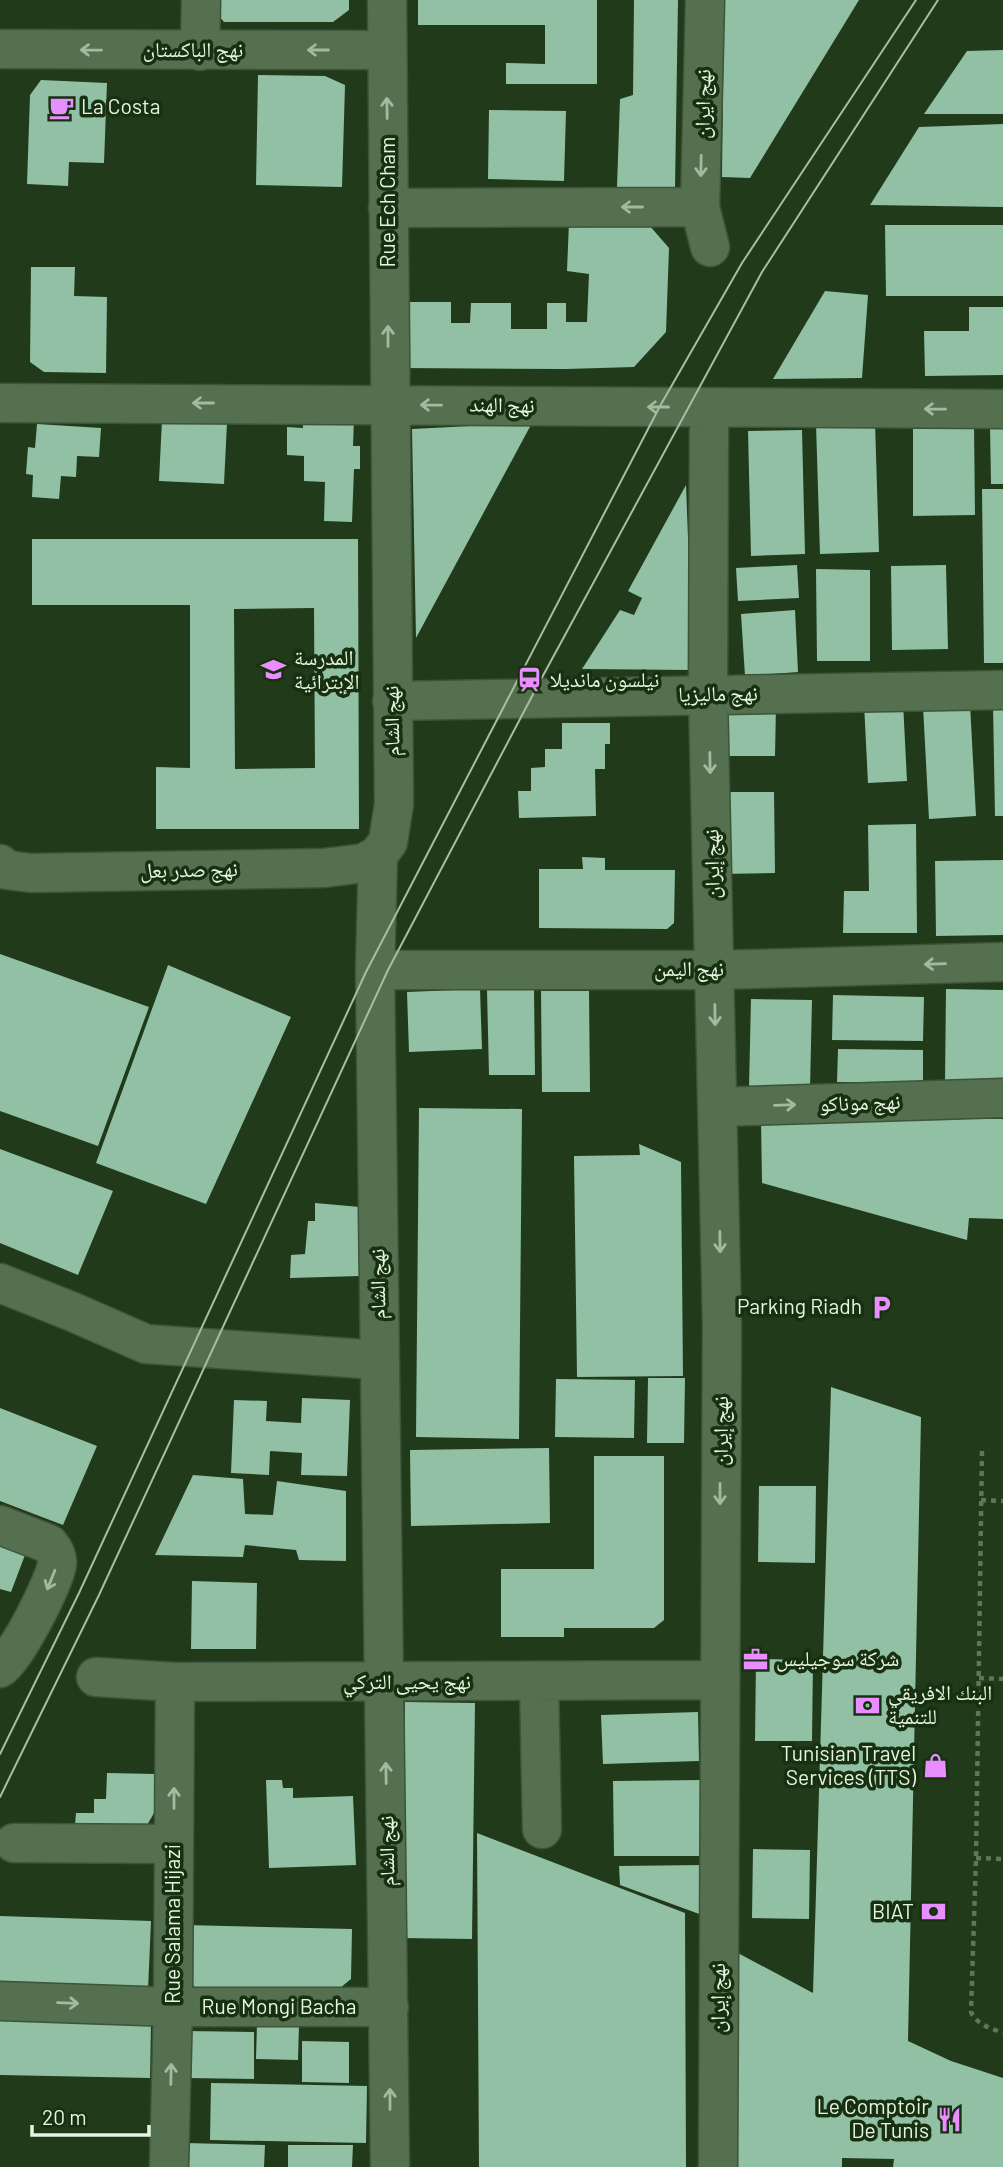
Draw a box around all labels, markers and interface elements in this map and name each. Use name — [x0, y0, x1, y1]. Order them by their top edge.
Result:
street label: نهج الباكستان — [143, 36, 243, 63]
one-way arrow — [80, 43, 103, 56]
one-way arrow — [307, 43, 330, 57]
street label: نهج ايران — [688, 69, 717, 139]
cafe icon: La Costa — [47, 93, 75, 121]
place label: La Costa — [81, 93, 161, 118]
one-way arrow — [380, 97, 394, 120]
street label: Rue Ech Cham — [374, 137, 399, 267]
one-way arrow — [695, 154, 708, 177]
one-way arrow — [621, 200, 644, 214]
one-way arrow — [381, 325, 395, 348]
street label: نهج الهند — [469, 390, 535, 419]
one-way arrow — [192, 397, 215, 410]
one-way arrow — [420, 398, 443, 412]
one-way arrow — [647, 400, 670, 414]
one-way arrow — [924, 402, 947, 416]
place label: المدرسة الإبترائية — [294, 644, 360, 695]
school or university icon: المدرسة الإبترائية — [260, 656, 288, 684]
station icon: نيلسون مانديلا — [516, 666, 544, 694]
place label: نيلسون مانديلا — [550, 666, 659, 692]
street label: نهج ماليزيا — [678, 679, 758, 708]
street label: نهج الشام — [377, 685, 407, 757]
one-way arrow — [703, 751, 717, 774]
street label: نهج إيران — [697, 829, 727, 899]
street label: نهج صدر بعل — [140, 855, 238, 884]
street label: نهج اليمن — [654, 955, 724, 982]
one-way arrow — [924, 957, 947, 970]
one-way arrow — [709, 1003, 722, 1026]
street label: نهج موناكو — [819, 1088, 901, 1117]
one-way arrow — [773, 1098, 796, 1111]
one-way arrow — [713, 1230, 726, 1253]
street label: نهج الشام — [363, 1248, 393, 1320]
place label: Parking Riadh — [737, 1293, 862, 1318]
parking icon: Parking Riadh — [868, 1293, 896, 1321]
street label: نهج إيران — [707, 1396, 735, 1466]
one-way arrow — [713, 1482, 727, 1505]
one-way arrow — [43, 1569, 56, 1591]
office icon: شركة سوجيليس — [742, 1645, 770, 1673]
place label: شركة سوجيليس — [776, 1645, 899, 1672]
street label: نهج يحيى التركي — [343, 1668, 471, 1698]
place label: البنك الافريقي للتنمية — [888, 1679, 992, 1728]
bank icon: البنك الافريقي للتنمية — [854, 1691, 882, 1719]
place label: Tunisian Travel Services (TTS) — [781, 1740, 917, 1789]
shop icon: Tunisian Travel Services (TTS) — [922, 1752, 950, 1780]
one-way arrow — [380, 1762, 393, 1785]
one-way arrow — [167, 1787, 181, 1810]
street label: نهج الشام — [372, 1815, 402, 1887]
street label: Rue Salama Hijazi — [159, 1844, 184, 2004]
place label: BIAT — [872, 1898, 914, 1923]
bank icon: BIAT — [920, 1898, 948, 1926]
street label: نهج إيران — [704, 1963, 732, 2033]
street label: Rue Mongi Bacha — [202, 1993, 356, 2018]
one-way arrow — [56, 1997, 79, 2010]
one-way arrow — [165, 2063, 178, 2086]
one-way arrow — [383, 2088, 397, 2111]
place label: Le Comptoir De Tunis — [817, 2093, 929, 2142]
scale bar — [32, 2094, 149, 2138]
text: 20 m — [42, 2104, 87, 2129]
restaurant icon: Le Comptoir De Tunis — [935, 2105, 963, 2133]

